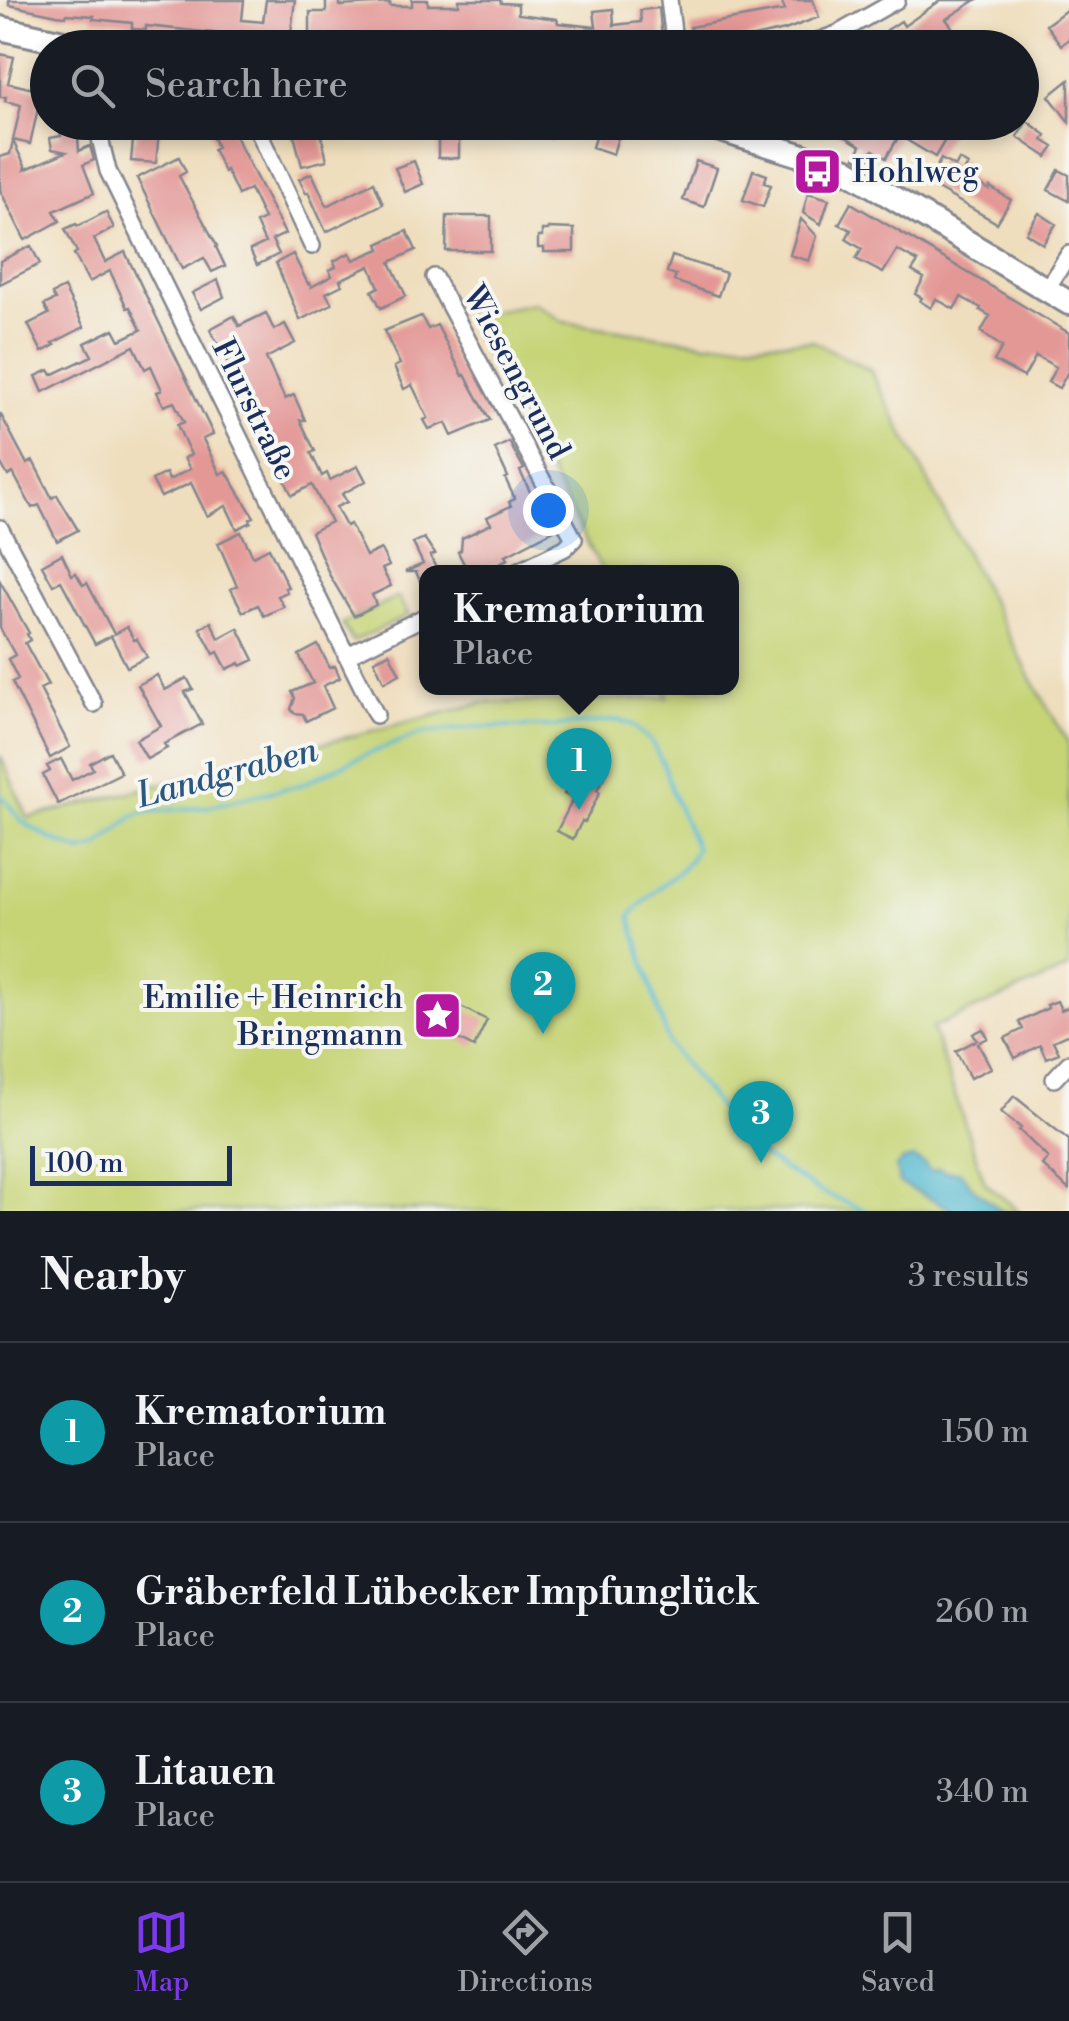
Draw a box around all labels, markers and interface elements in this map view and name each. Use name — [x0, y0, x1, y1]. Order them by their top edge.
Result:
search box — [30, 30, 1039, 140]
icon: search — [65, 58, 120, 113]
text: Search here — [145, 62, 348, 109]
bus stop icon: Hohlweg — [791, 145, 843, 197]
place label: Hohlweg — [852, 152, 979, 192]
street label: Wiesengrund — [453, 278, 579, 466]
street label: Flurstraße — [203, 332, 305, 487]
your location — [523, 485, 574, 536]
popup — [419, 565, 739, 695]
text: Krematorium — [453, 587, 705, 634]
text: Place — [453, 634, 533, 674]
pin: 1 — [546, 728, 612, 810]
water label: Landgraben — [131, 729, 323, 818]
pin: 2 — [510, 952, 576, 1034]
place label: Emilie + Heinrich Bringmann — [143, 978, 403, 1055]
place icon: Emilie + Heinrich Bringmann — [412, 989, 464, 1041]
pin: 3 — [728, 1080, 794, 1163]
scale bar — [30, 1141, 232, 1186]
text: 100 m — [45, 1146, 124, 1181]
text: Nearby — [40, 1250, 185, 1303]
text: 3 results — [908, 1256, 1029, 1296]
text: Krematorium — [135, 1389, 386, 1436]
text: 1 — [65, 1412, 80, 1452]
text: 150 m — [942, 1412, 1029, 1452]
text: Place — [135, 1436, 215, 1476]
text: Gräberfeld Lübecker Impfunglück — [135, 1569, 759, 1616]
text: 2 — [62, 1592, 83, 1632]
text: 260 m — [936, 1592, 1029, 1632]
text: Place — [135, 1616, 215, 1656]
text: Litauen — [135, 1749, 275, 1796]
text: 3 — [63, 1772, 82, 1812]
text: 340 m — [936, 1772, 1029, 1812]
text: Place — [135, 1796, 215, 1836]
tab: Map — [134, 1905, 189, 2000]
tab: Directions — [458, 1905, 593, 2000]
tab: Saved — [861, 1905, 935, 2000]

